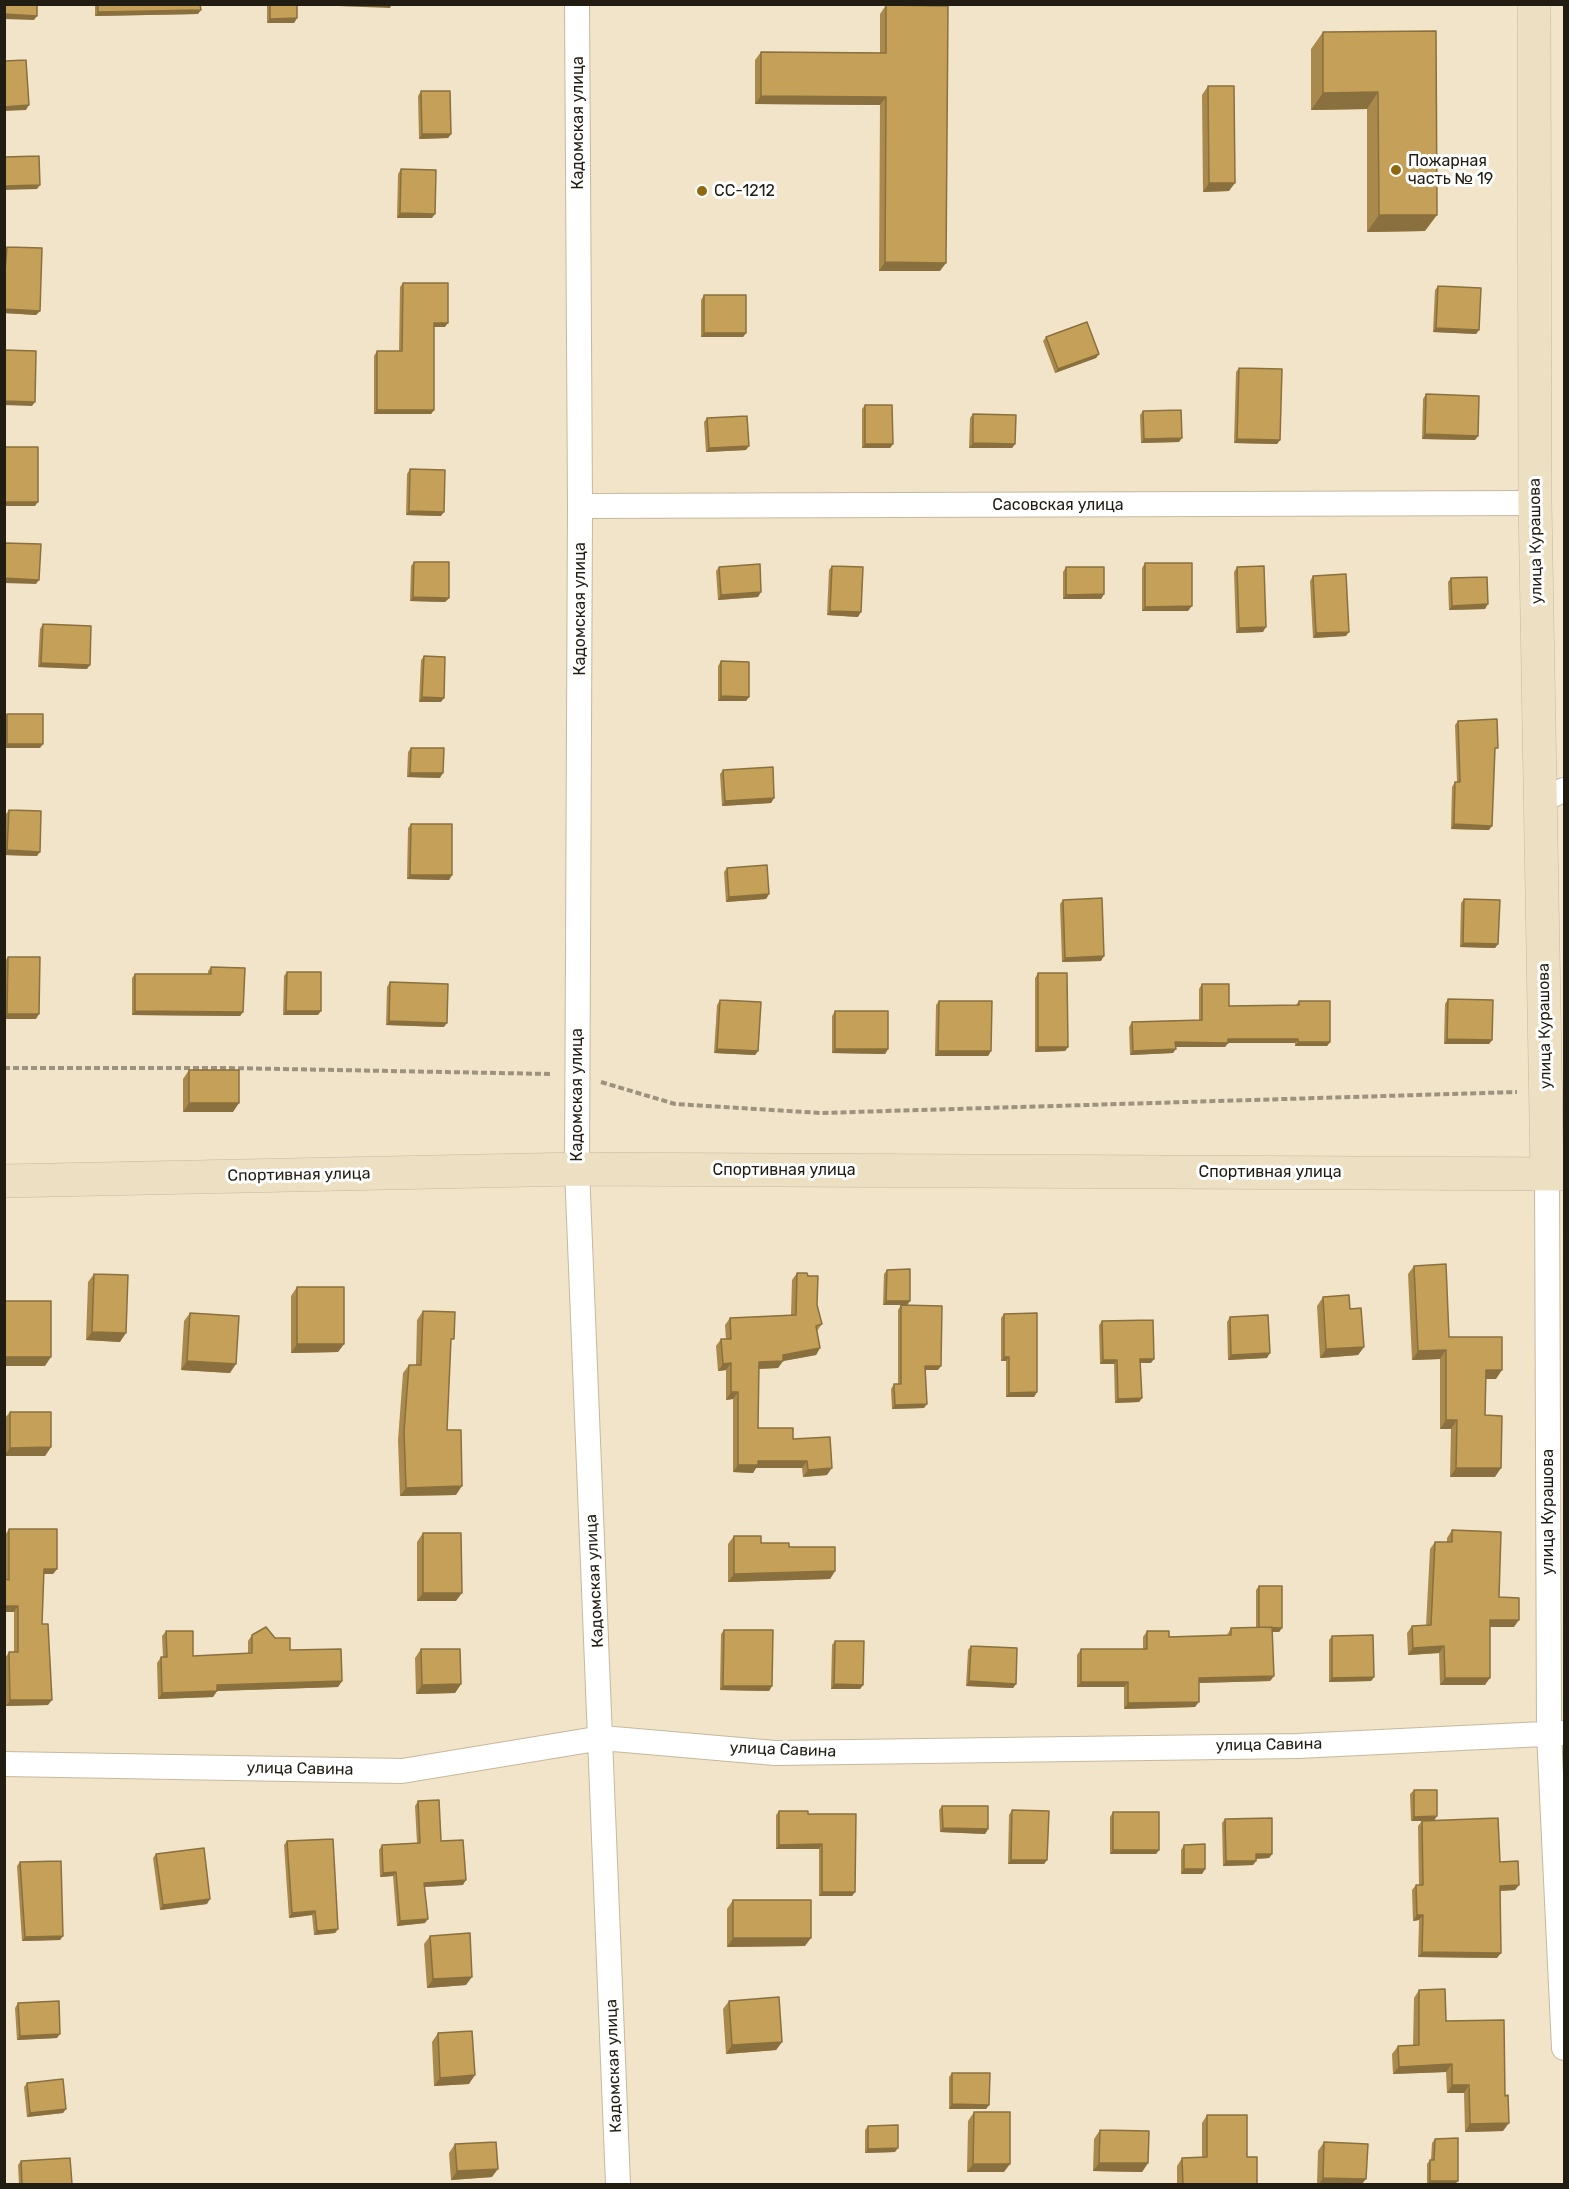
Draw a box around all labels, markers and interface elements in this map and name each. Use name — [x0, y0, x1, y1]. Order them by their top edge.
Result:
street label: Кадомская улица — [568, 56, 588, 190]
place label: Пожарная часть № 19 — [1408, 151, 1493, 189]
marker: Пожарная часть № 19 — [1389, 163, 1403, 177]
place label: СС-1212 — [714, 181, 775, 201]
marker: СС-1212 — [695, 184, 709, 198]
street label: улица Курашова — [1525, 478, 1547, 604]
street label: Сасовская улица — [992, 495, 1124, 515]
street label: Кадомская улица — [570, 542, 590, 676]
street label: улица Курашова — [1534, 963, 1556, 1089]
street label: Кадомская улица — [567, 1028, 587, 1162]
street label: Спортивная улица — [713, 1160, 855, 1180]
street label: Спортивная улица — [1199, 1162, 1341, 1182]
street label: Спортивная улица — [227, 1164, 371, 1186]
street label: улица Курашова — [1538, 1449, 1558, 1575]
street label: Кадомская улица — [582, 1514, 608, 1648]
street label: улица Савина — [1215, 1734, 1323, 1756]
street label: улица Савина — [729, 1739, 837, 1761]
street label: улица Савина — [246, 1758, 354, 1780]
street label: Кадомская улица — [602, 1999, 626, 2133]

